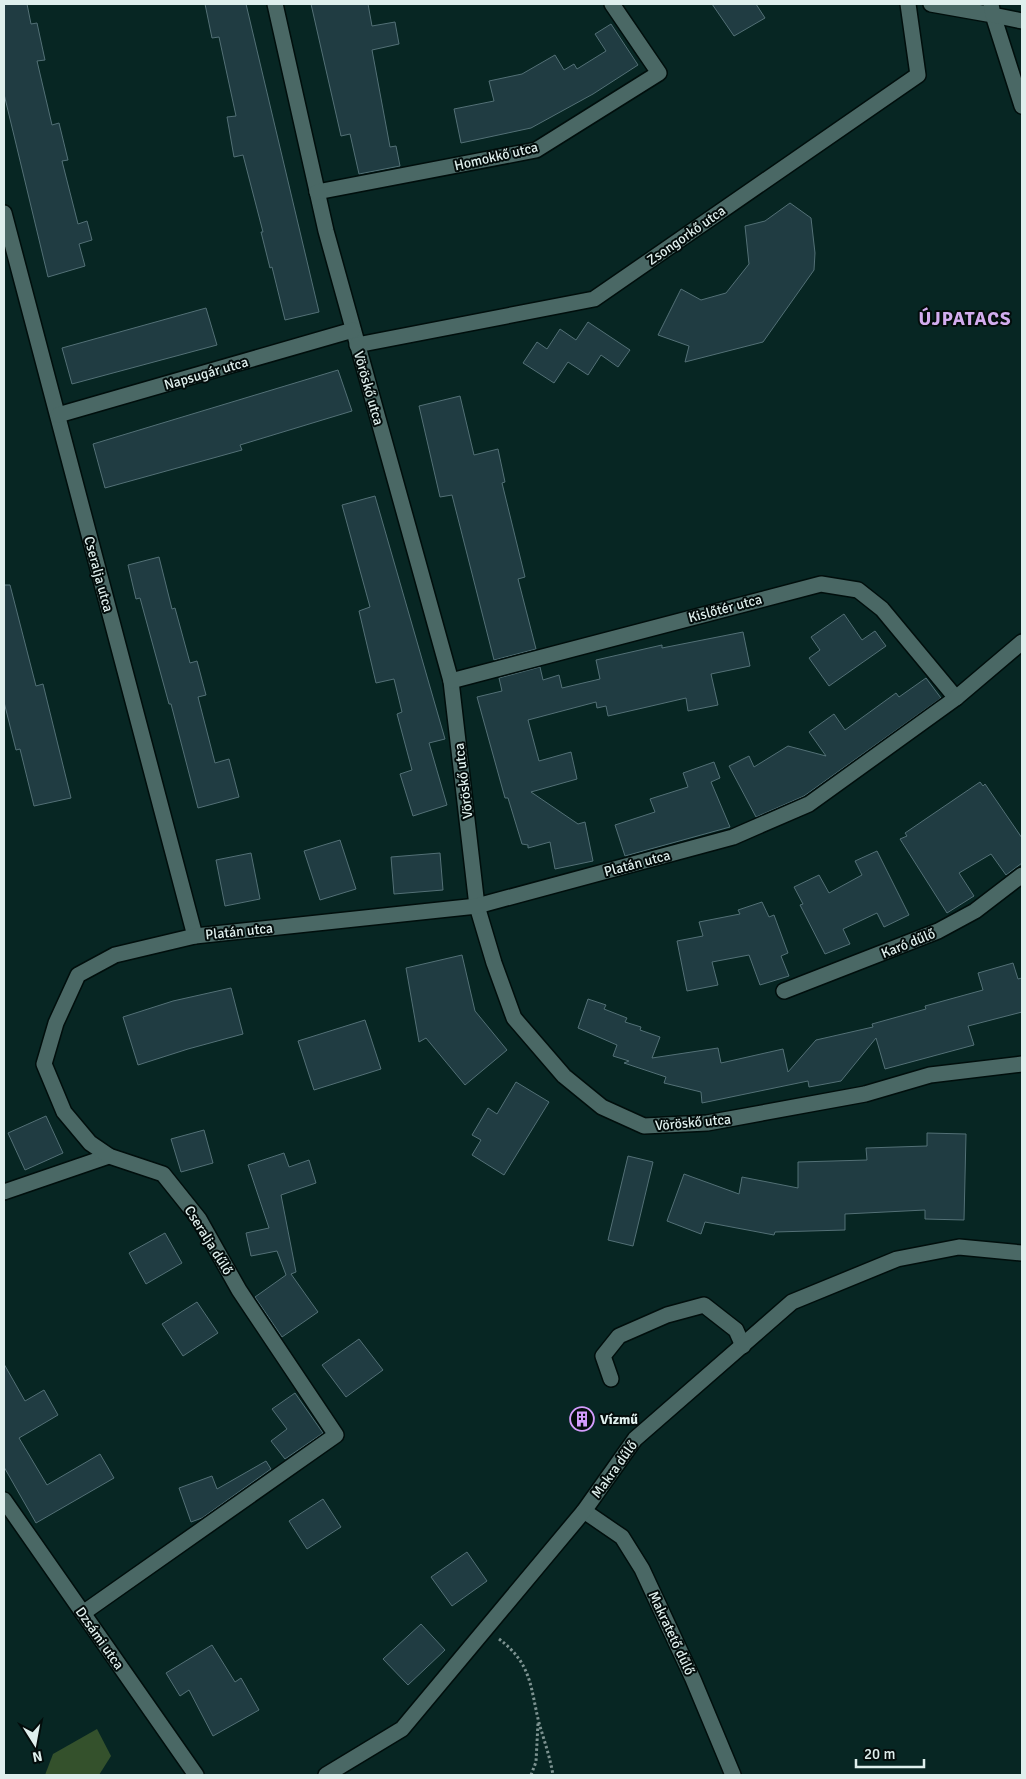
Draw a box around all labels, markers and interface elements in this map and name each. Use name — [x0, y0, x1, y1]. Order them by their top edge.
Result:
street label: Homokkő utca — [453, 139, 540, 174]
street label: Zsongorkő utca — [644, 202, 729, 269]
district label: ÚJPATACS — [918, 307, 1012, 331]
street label: Vöröskő utca — [350, 349, 387, 427]
street label: Napsugár utca — [162, 353, 250, 394]
street label: Cseralja utca — [80, 534, 117, 614]
street label: Kislőtér utca — [686, 590, 764, 626]
street label: Vöröskő utca — [450, 742, 477, 820]
street label: Platán utca — [602, 846, 672, 880]
street label: Platán utca — [204, 919, 274, 943]
street label: Karó dűlő — [879, 925, 938, 962]
street label: Vöröskő utca — [654, 1111, 732, 1134]
street label: Cseralja dűlő — [181, 1203, 236, 1278]
building icon: Vízmű — [569, 1406, 595, 1432]
place label: Vízmű — [600, 1411, 638, 1428]
street label: Makra dűlő — [588, 1437, 641, 1501]
street label: Makratető dűlő — [645, 1589, 698, 1678]
street label: Dzsámi utca — [72, 1604, 127, 1673]
north arrow — [10, 1719, 60, 1769]
scale bar — [856, 1736, 924, 1768]
text: 20 m — [864, 1745, 895, 1763]
text: N — [31, 1747, 44, 1766]

